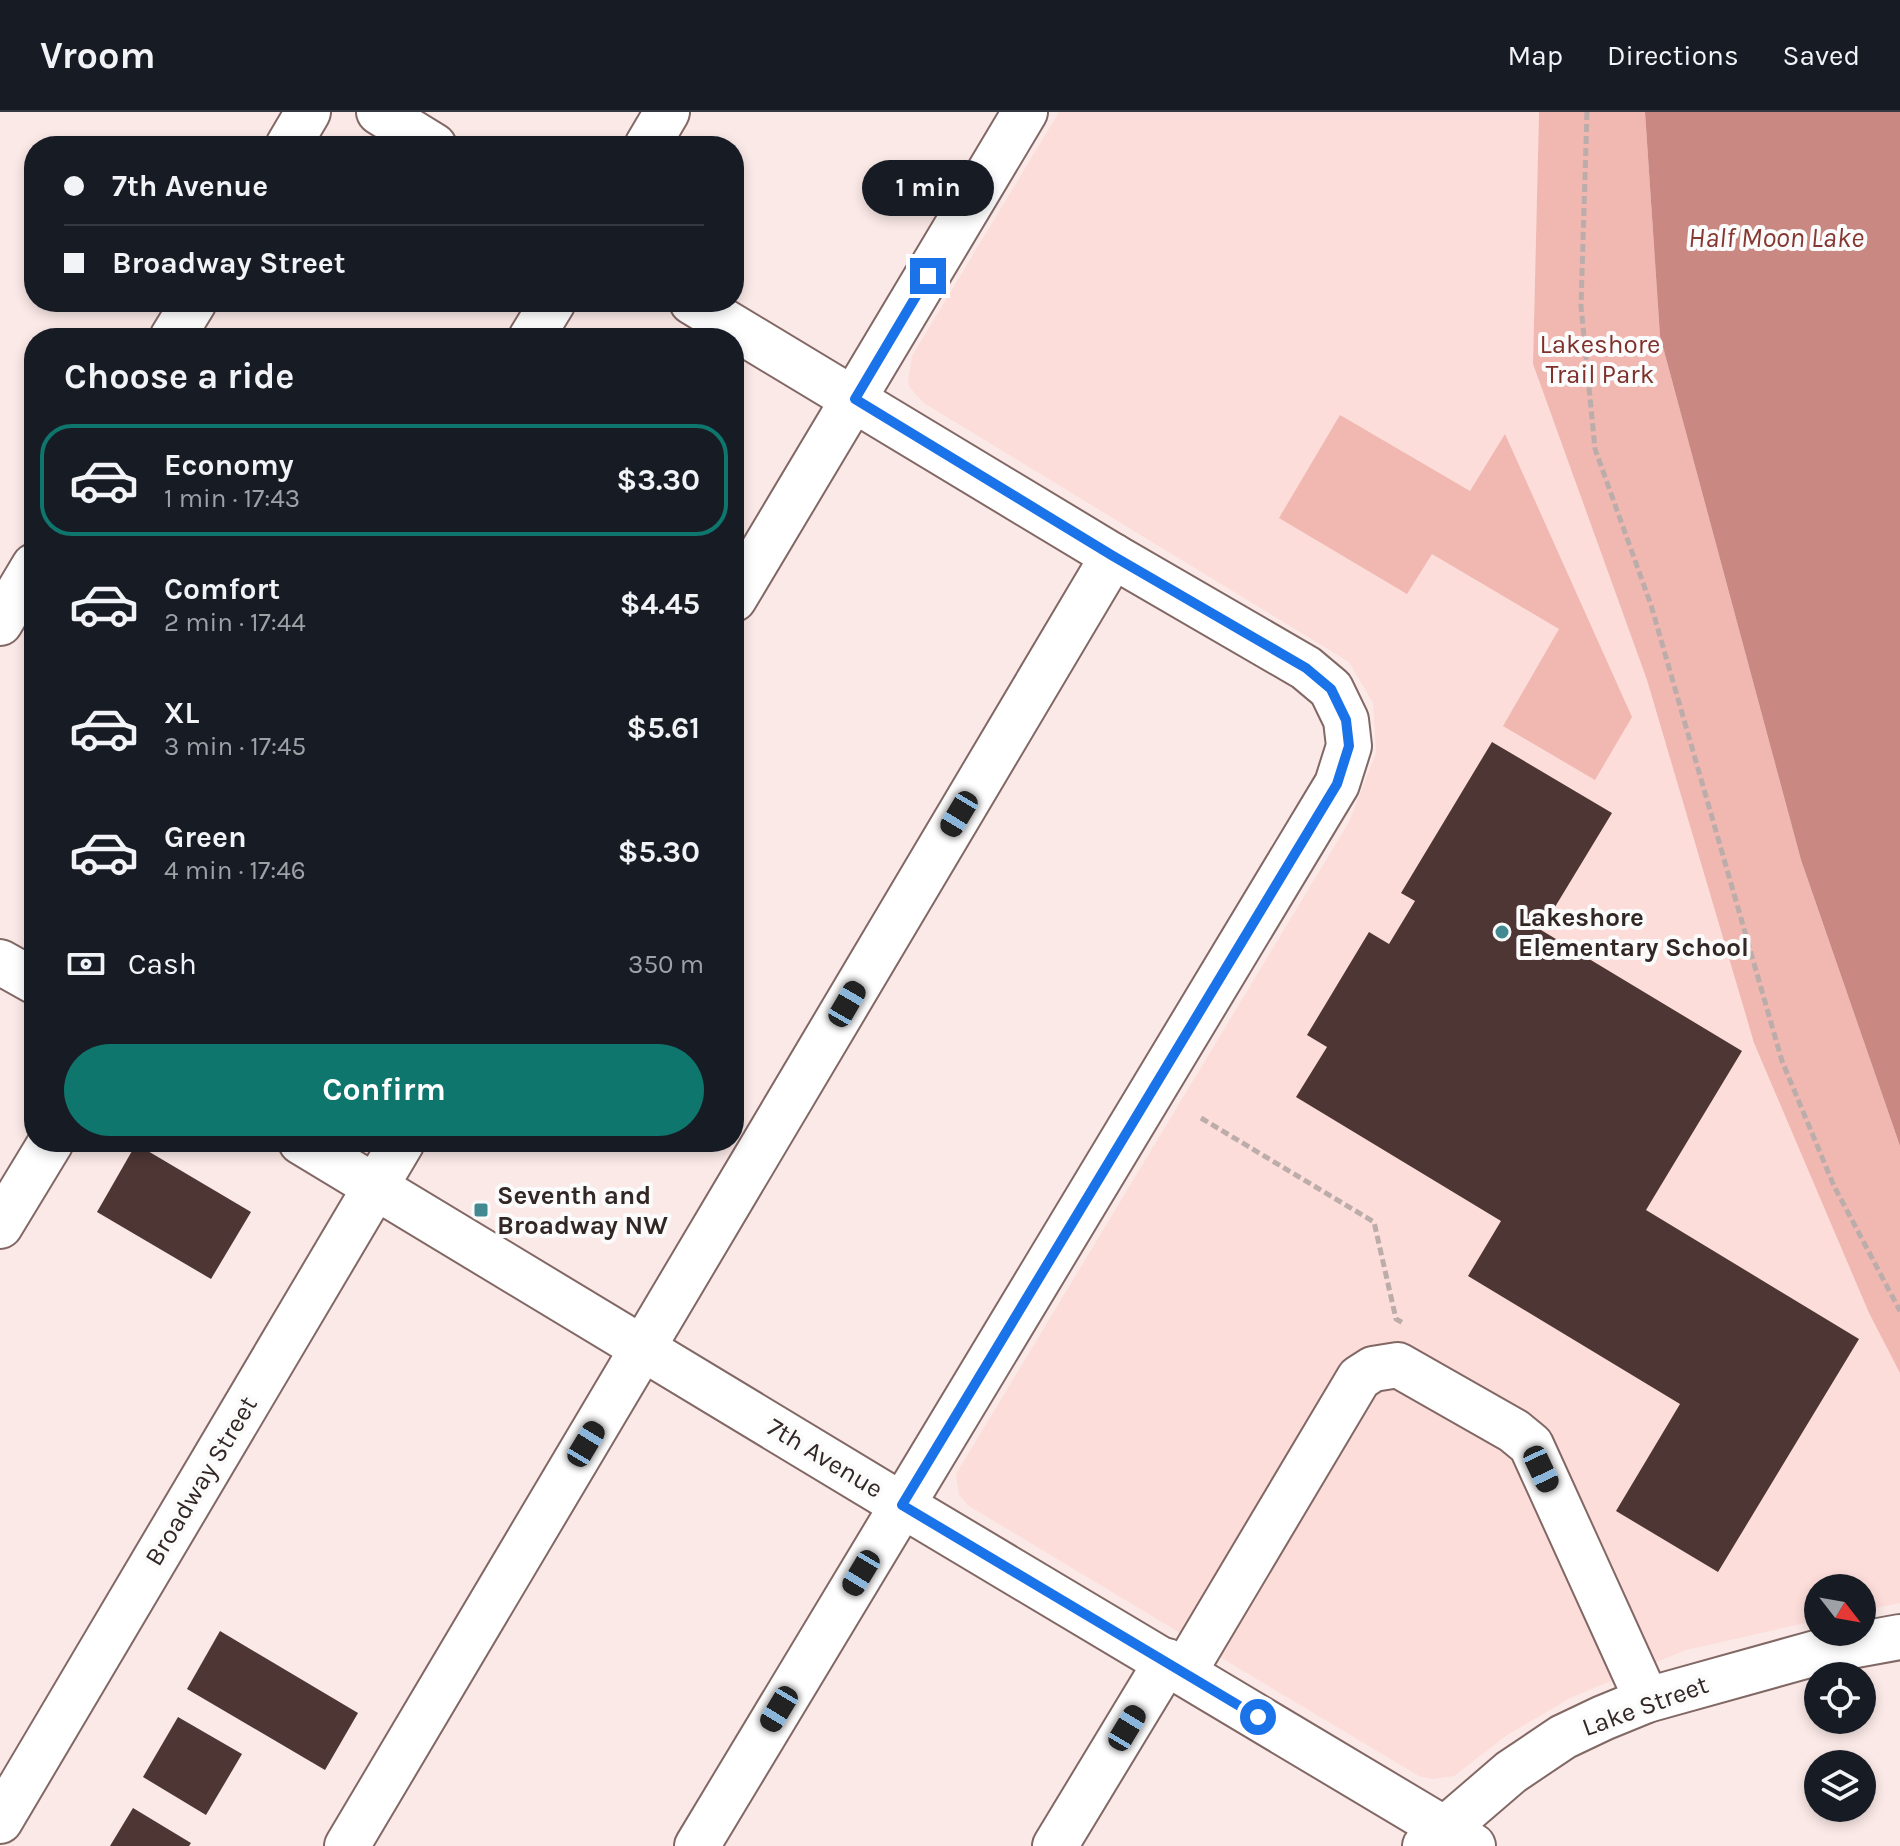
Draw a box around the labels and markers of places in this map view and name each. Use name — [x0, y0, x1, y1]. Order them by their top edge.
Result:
place label: Lakeshore Elementary School — [1518, 902, 1749, 963]
marker: Lakeshore Elementary School — [1493, 923, 1511, 941]
place label: Seventh and Broadway NW — [497, 1180, 668, 1241]
marker: Seventh and Broadway NW — [472, 1201, 490, 1219]

